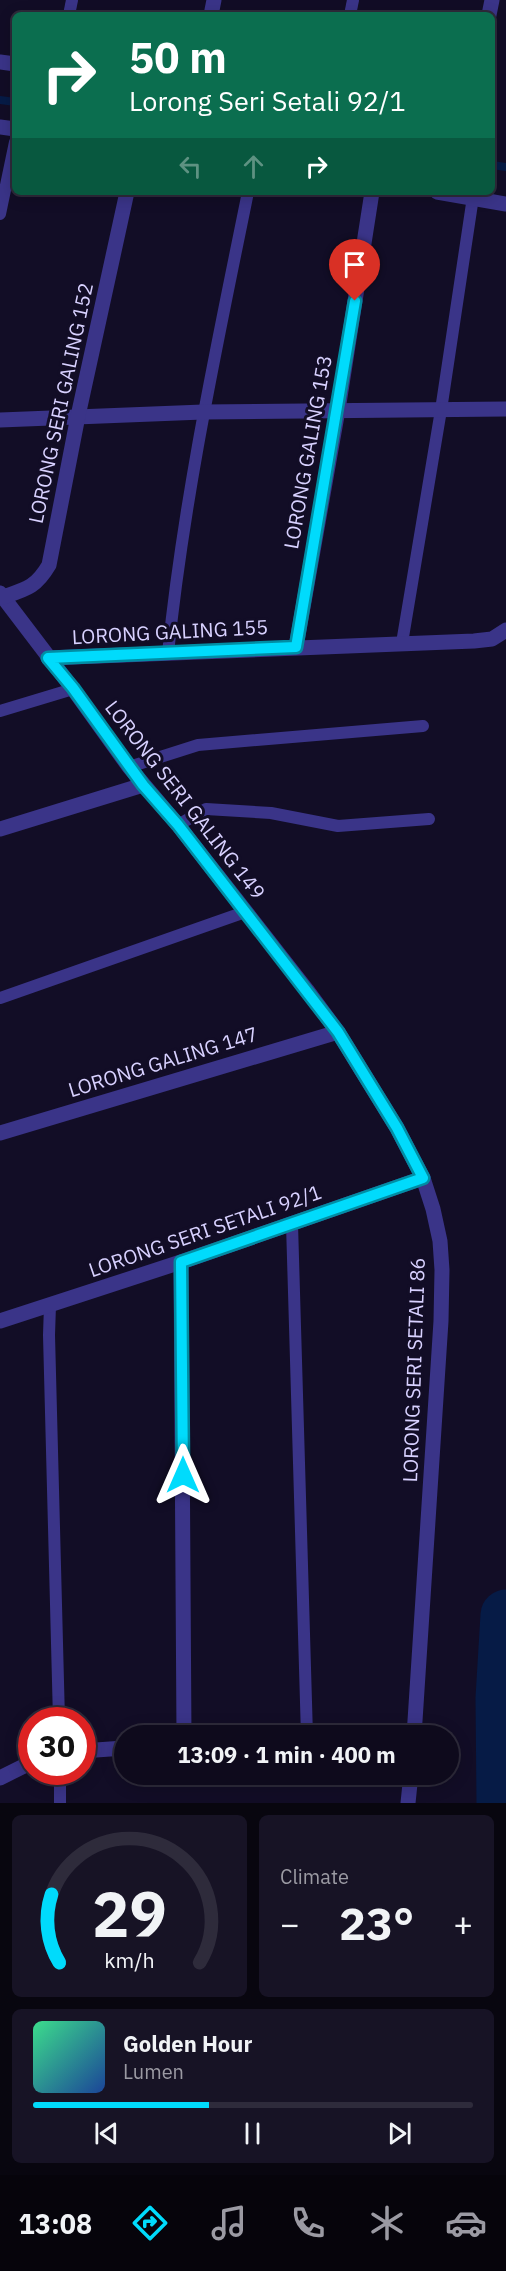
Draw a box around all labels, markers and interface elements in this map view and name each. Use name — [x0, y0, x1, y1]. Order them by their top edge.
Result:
text: 50 m — [129, 30, 227, 85]
icon: right — [30, 36, 108, 114]
text: Lorong Seri Setali 92/1 — [129, 83, 406, 118]
icon: left — [174, 150, 207, 183]
icon: ahead — [237, 150, 270, 183]
icon: right — [300, 150, 333, 183]
pin — [329, 239, 380, 301]
icon: arrive — [338, 248, 371, 281]
street label: LORONG SERI GALING 152 — [22, 280, 99, 526]
street label: LORONG GALING 153 — [277, 353, 338, 551]
street label: LORONG GALING 155 — [71, 613, 269, 650]
street label: LORONG SERI GALING 149 — [99, 695, 272, 905]
street label: LORONG GALING 147 — [65, 1020, 261, 1103]
street label: LORONG SERI SETALI 92/1 — [85, 1178, 325, 1283]
street label: LORONG SERI SETALI 86 — [396, 1257, 431, 1483]
position arrow — [151, 1443, 215, 1507]
speed limit sign: 30 — [18, 1707, 96, 1785]
text: 13:09 · 1 min · 400 m — [177, 1740, 396, 1769]
text: Climate — [280, 1863, 349, 1890]
text: 29 — [92, 1873, 167, 1954]
text: 23° — [339, 1894, 414, 1952]
text: − — [280, 1902, 300, 1945]
text: + — [453, 1902, 473, 1945]
text: km/h — [104, 1946, 155, 1974]
text: Golden Hour — [123, 2029, 252, 2058]
text: Lumen — [123, 2058, 184, 2085]
icon: previous — [90, 2117, 123, 2150]
icon: pause — [236, 2117, 269, 2150]
icon: next — [383, 2117, 416, 2150]
icon: directions — [129, 2202, 171, 2244]
icon: music — [208, 2202, 250, 2244]
icon: phone — [287, 2202, 329, 2244]
icon: climate — [366, 2202, 408, 2244]
icon: car — [445, 2202, 487, 2244]
text: 13:08 — [19, 2206, 92, 2241]

